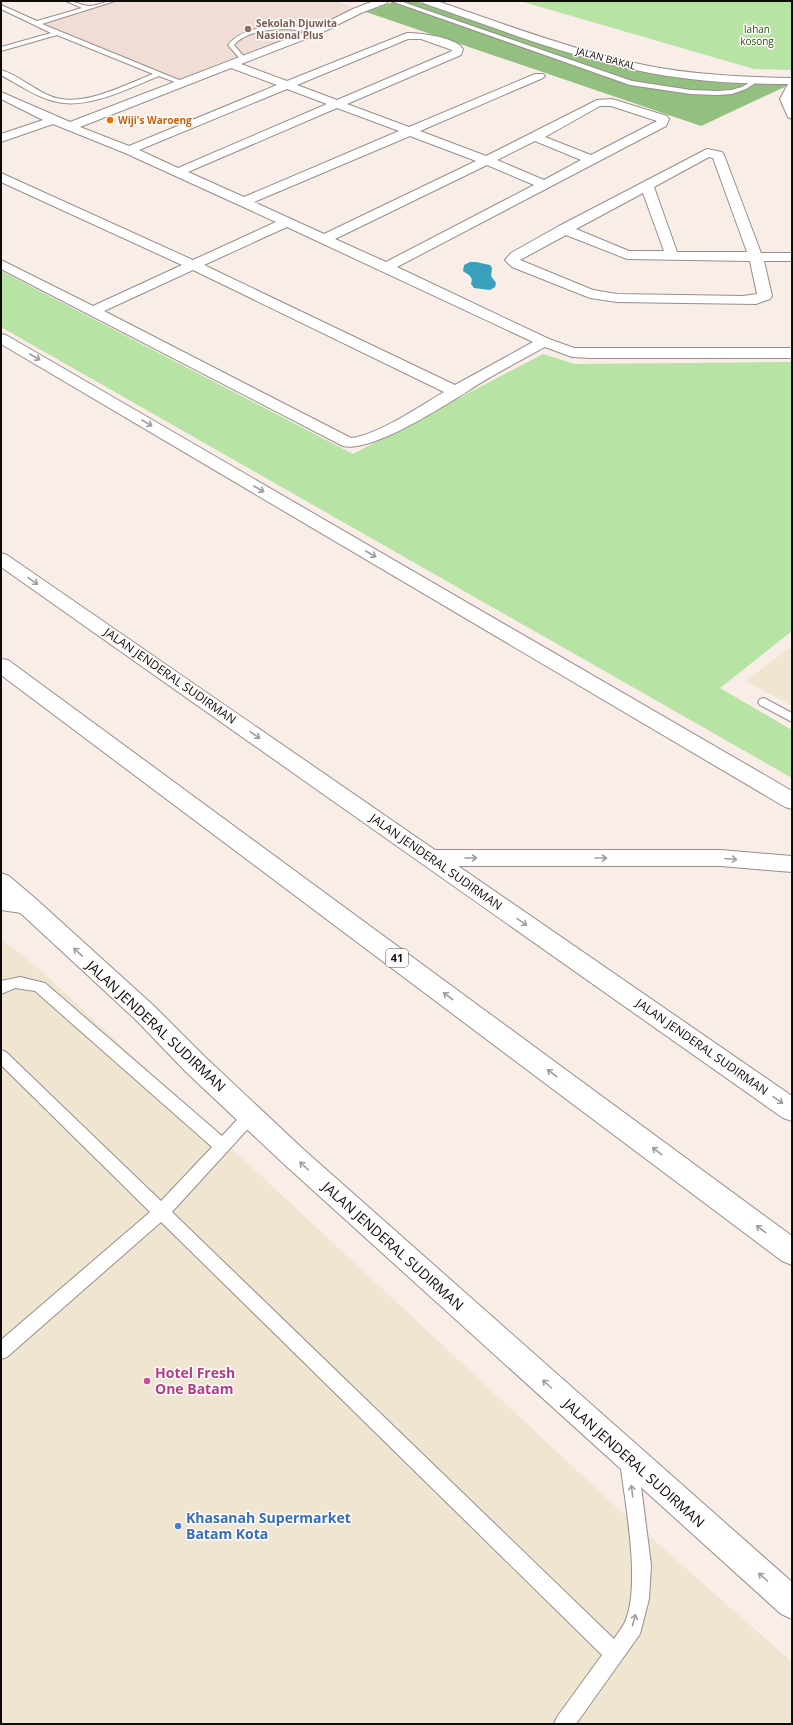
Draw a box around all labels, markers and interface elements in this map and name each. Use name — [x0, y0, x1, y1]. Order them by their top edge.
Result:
place label: Sekolah Djuwita Nasional Plus — [256, 16, 337, 42]
park label: lahan kosong — [740, 22, 774, 48]
marker: Sekolah Djuwita Nasional Plus — [243, 24, 253, 34]
street label: JALAN BAKAL — [574, 43, 637, 73]
place label: Wiji's Waroeng — [118, 113, 192, 127]
marker: Wiji's Waroeng — [105, 115, 115, 125]
one-way arrow — [29, 354, 41, 362]
one-way arrow — [141, 419, 153, 427]
one-way arrow — [253, 485, 265, 493]
one-way arrow — [365, 551, 377, 559]
one-way arrow — [27, 577, 38, 585]
street label: JALAN JENDERAL SUDIRMAN — [100, 623, 240, 728]
one-way arrow — [249, 731, 260, 739]
street label: JALAN JENDERAL SUDIRMAN — [366, 809, 506, 914]
one-way arrow — [464, 854, 477, 862]
one-way arrow — [594, 854, 607, 862]
one-way arrow — [724, 855, 737, 862]
one-way arrow — [516, 918, 527, 926]
one-way arrow — [73, 947, 83, 956]
road number: 41 — [386, 949, 408, 967]
street label: JALAN JENDERAL SUDIRMAN — [81, 955, 230, 1095]
one-way arrow — [443, 992, 454, 1000]
street label: JALAN JENDERAL SUDIRMAN — [632, 994, 772, 1099]
one-way arrow — [547, 1069, 558, 1078]
one-way arrow — [772, 1096, 783, 1104]
one-way arrow — [651, 1147, 662, 1155]
one-way arrow — [299, 1162, 310, 1171]
street label: JALAN JENDERAL SUDIRMAN — [317, 1176, 468, 1314]
one-way arrow — [755, 1225, 766, 1233]
place label: Hotel Fresh One Batam — [155, 1363, 235, 1398]
marker: Hotel Fresh One Batam — [142, 1376, 152, 1386]
one-way arrow — [542, 1380, 552, 1389]
street label: JALAN JENDERAL SUDIRMAN — [558, 1393, 709, 1531]
one-way arrow — [629, 1485, 636, 1498]
place label: Khasanah Supermarket Batam Kota — [186, 1508, 351, 1543]
marker: Khasanah Supermarket Batam Kota — [173, 1521, 183, 1531]
one-way arrow — [758, 1573, 768, 1582]
one-way arrow — [631, 1614, 639, 1627]

